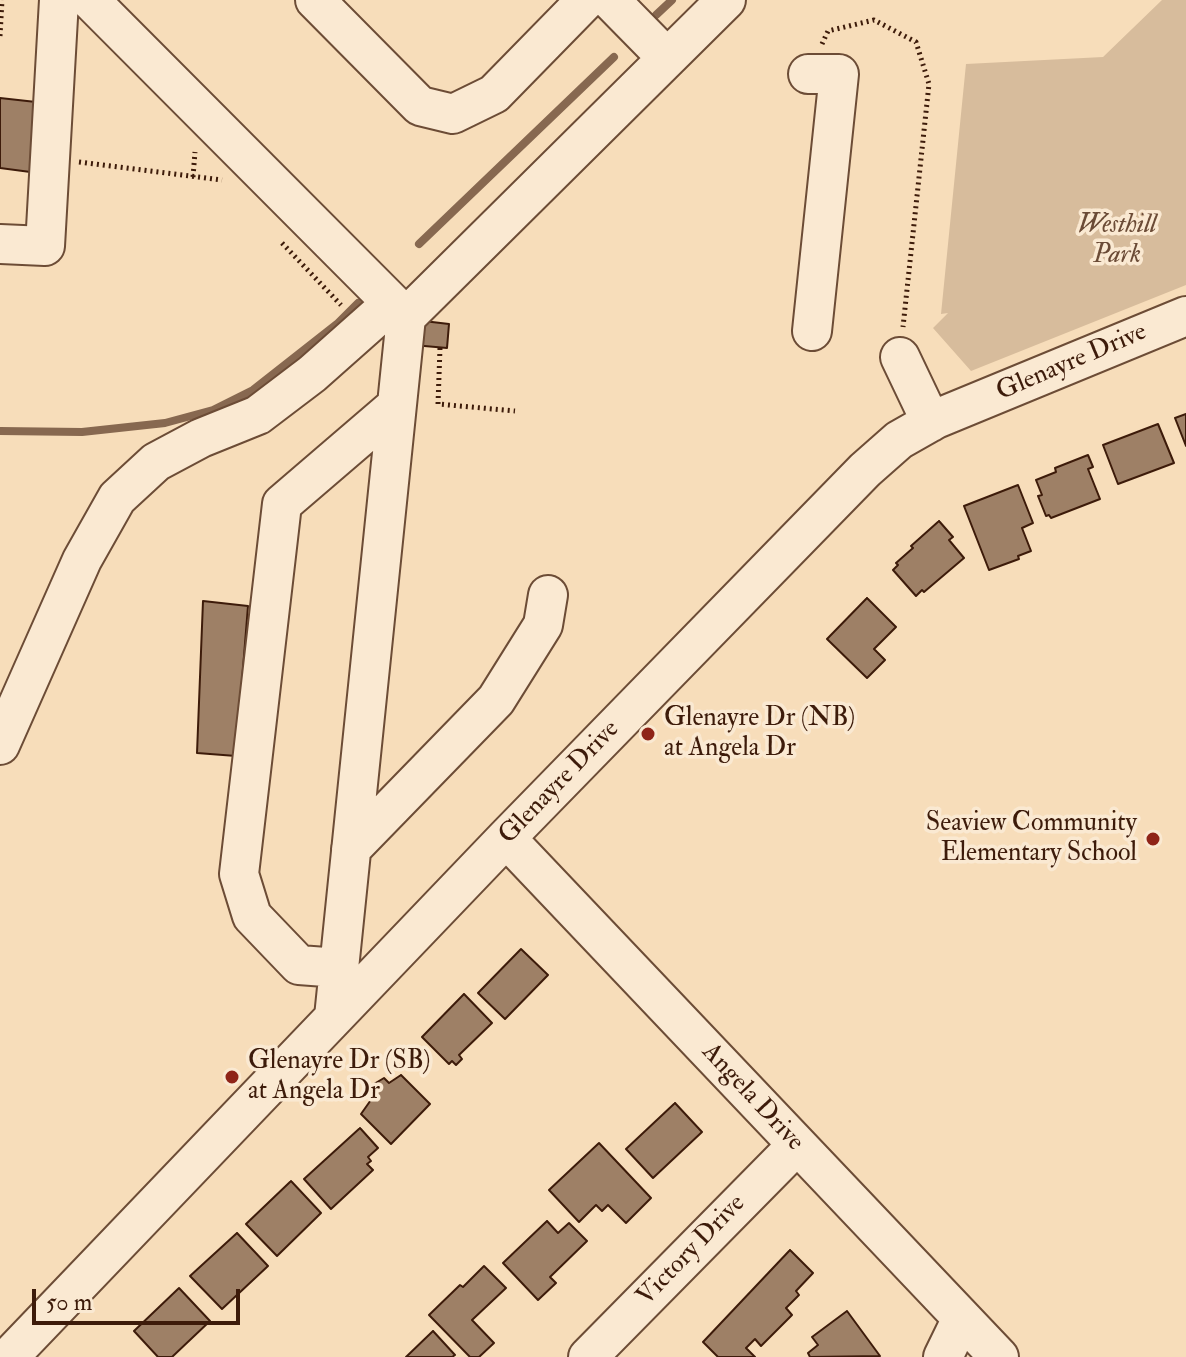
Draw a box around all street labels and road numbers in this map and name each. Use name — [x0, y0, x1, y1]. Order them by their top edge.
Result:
street label: Glenayre Drive — [992, 317, 1152, 409]
street label: Glenayre Drive — [493, 715, 627, 851]
street label: Angela Drive — [694, 1038, 810, 1158]
street label: Victory Drive — [631, 1189, 753, 1313]

